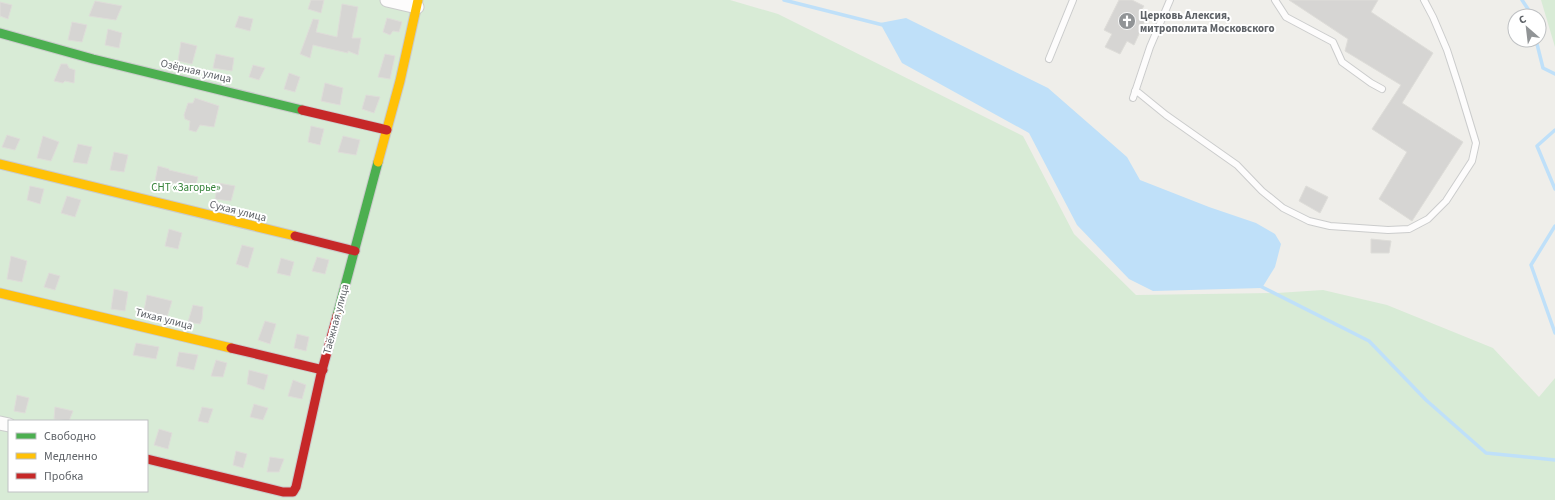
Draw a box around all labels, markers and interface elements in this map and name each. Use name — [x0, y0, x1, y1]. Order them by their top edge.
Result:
place label: Церковь Алексия, митрополита Московского — [1140, 8, 1275, 36]
north arrow — [1507, 8, 1547, 48]
church icon: Церковь Алексия, митрополита Московского — [1117, 11, 1137, 31]
text: С — [1516, 11, 1529, 28]
street label: Озёрная улица — [159, 56, 233, 86]
park label: СНТ «Загорье» — [151, 180, 221, 195]
street label: Сухая улица — [208, 197, 268, 225]
street label: Таёжная улица — [319, 282, 353, 356]
street label: Тихая улица — [134, 305, 194, 333]
legend — [8, 420, 148, 492]
text: Свободно — [44, 428, 96, 445]
text: Медленно — [44, 448, 98, 465]
text: Пробка — [44, 468, 83, 485]

